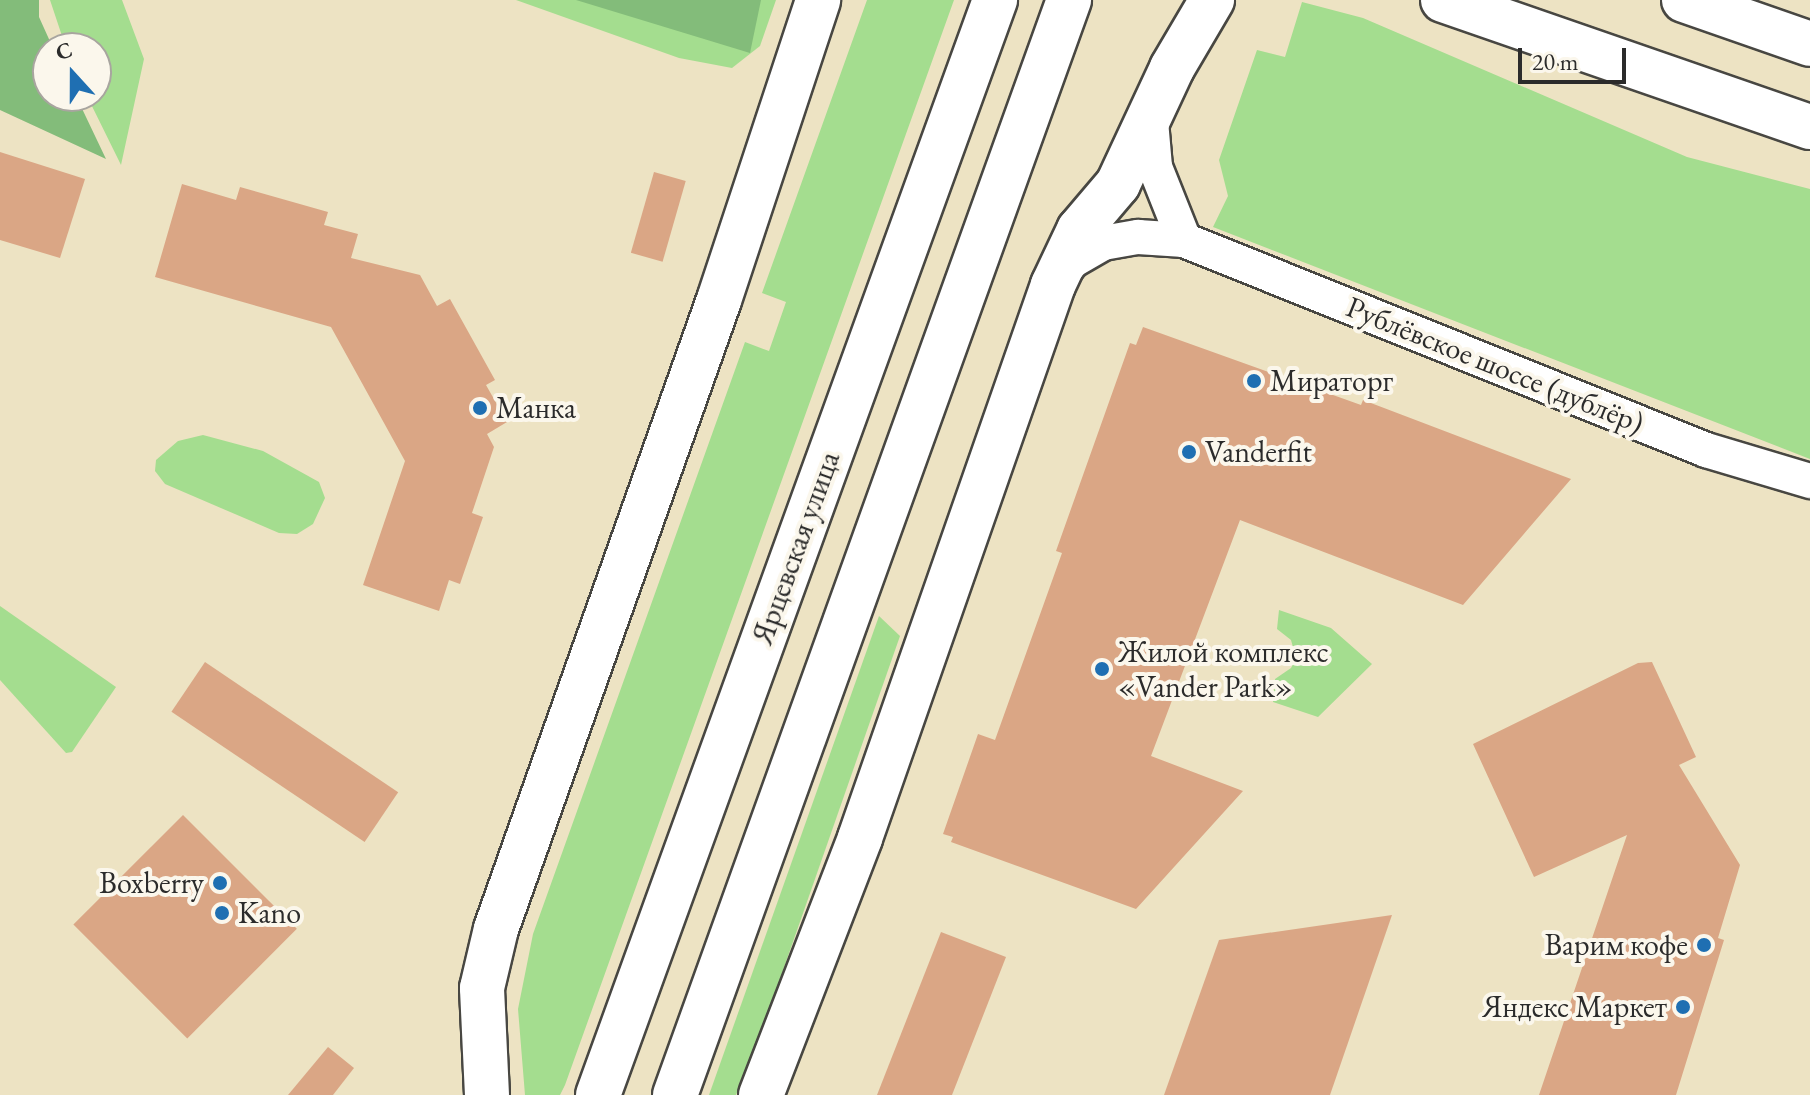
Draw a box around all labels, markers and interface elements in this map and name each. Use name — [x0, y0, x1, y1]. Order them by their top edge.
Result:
north arrow — [32, 32, 112, 112]
scale bar — [1522, 32, 1630, 82]
text: С — [51, 35, 76, 67]
text: 20 m — [1532, 46, 1579, 77]
street label: Рублёвское шоссе (дублёр) — [1341, 289, 1649, 441]
place label: Мираторг — [1270, 363, 1393, 399]
marker: Мираторг — [1245, 372, 1263, 390]
place label: Манка — [496, 390, 576, 426]
marker: Манка — [471, 399, 489, 417]
place label: Vanderfit — [1205, 434, 1312, 470]
marker: Vanderfit — [1180, 443, 1198, 461]
street label: Ярцевская улица — [744, 447, 848, 649]
place label: Жилой комплекс «Vander Park» — [1118, 634, 1329, 704]
marker: Жилой комплекс «Vander Park» — [1093, 660, 1111, 678]
place label: Boxberry — [99, 865, 204, 901]
marker: Boxberry — [211, 874, 229, 892]
place label: Kano — [238, 895, 301, 931]
marker: Kano — [213, 904, 231, 922]
place label: Варим кофе — [1544, 927, 1688, 963]
marker: Варим кофе — [1695, 936, 1713, 954]
place label: Яндекс Маркет — [1482, 989, 1667, 1025]
marker: Яндекс Маркет — [1674, 998, 1692, 1016]

